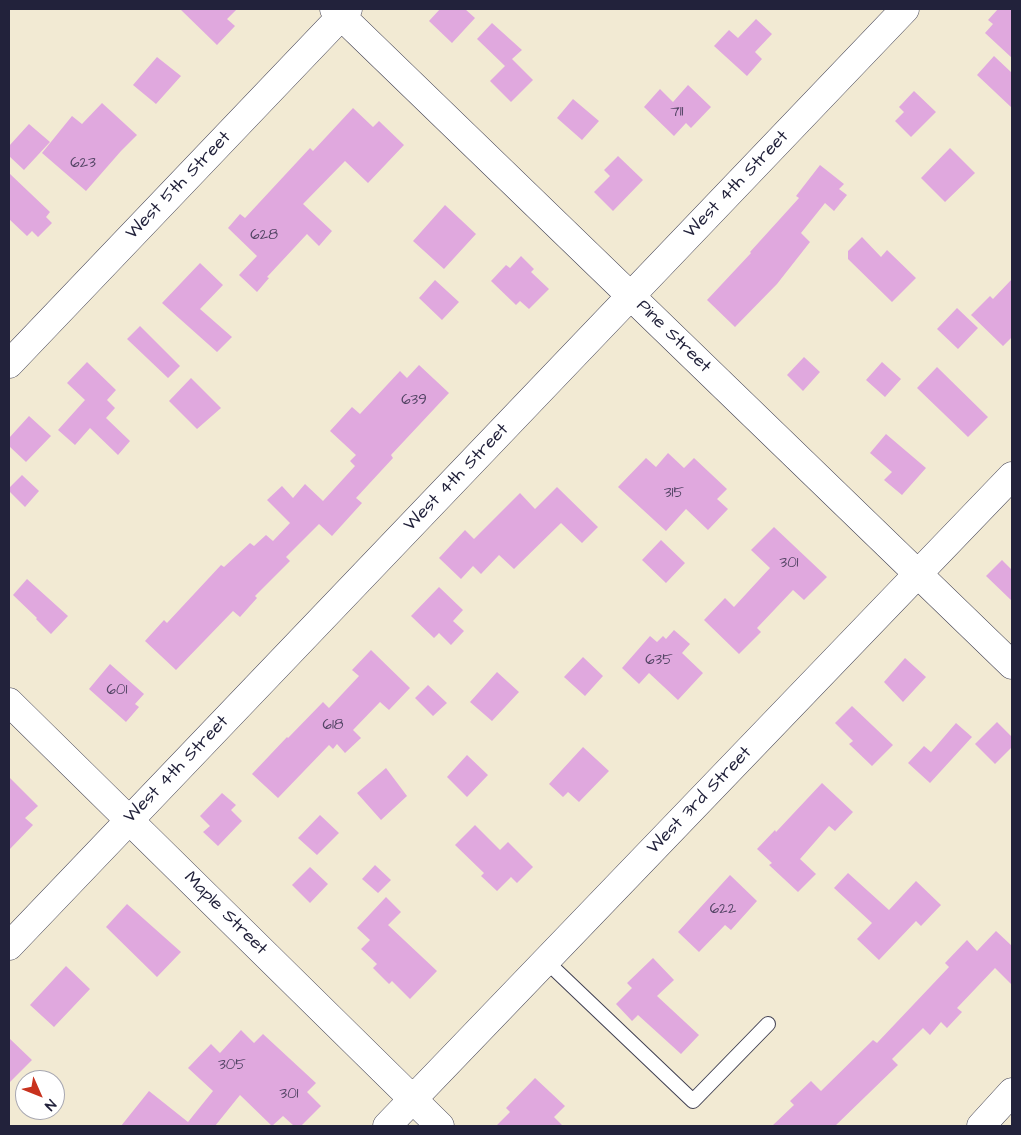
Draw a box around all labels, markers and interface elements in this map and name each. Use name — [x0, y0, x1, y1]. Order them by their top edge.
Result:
house number: 711 — [670, 104, 684, 122]
street label: West 5th Street — [122, 127, 236, 245]
street label: West 4th Street — [680, 127, 794, 243]
house number: 623 — [70, 155, 96, 173]
house number: 628 — [250, 227, 278, 245]
street label: Pine Street — [631, 296, 715, 378]
house number: 639 — [401, 392, 427, 410]
street label: West 4th Street — [400, 420, 514, 536]
house number: 315 — [664, 485, 684, 503]
house number: 301 — [779, 555, 799, 573]
house number: 635 — [645, 652, 673, 670]
house number: 601 — [107, 682, 127, 700]
street label: West 4th Street — [120, 712, 234, 828]
house number: 618 — [322, 717, 344, 735]
street label: West 3rd Street — [643, 743, 757, 859]
street label: Maple Street — [179, 868, 271, 960]
house number: 622 — [710, 901, 736, 919]
house number: 305 — [218, 1057, 246, 1075]
north arrow — [15, 1070, 65, 1120]
house number: 301 — [279, 1086, 299, 1104]
text: N — [40, 1095, 60, 1115]

